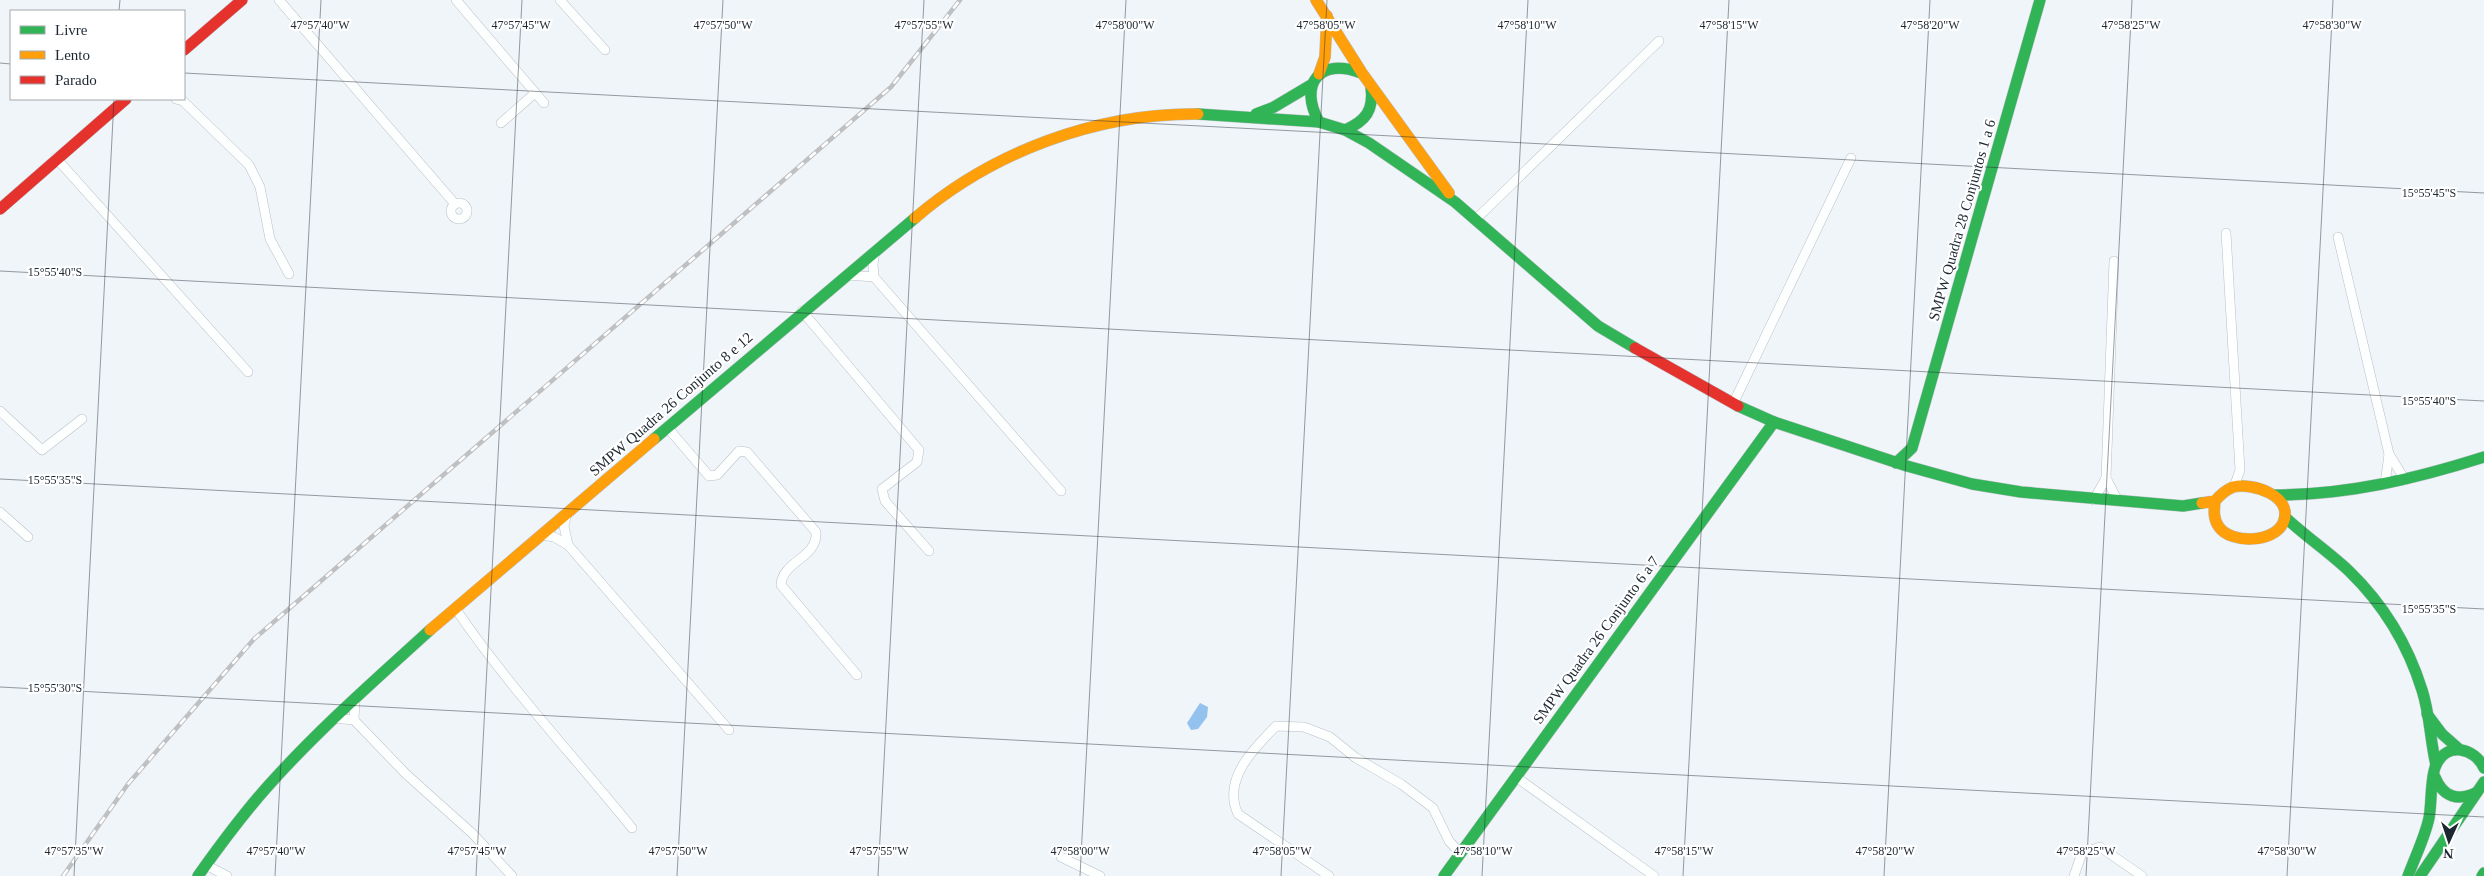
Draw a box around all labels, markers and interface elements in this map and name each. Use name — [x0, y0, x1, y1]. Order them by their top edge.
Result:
legend — [10, 10, 185, 100]
text: 47°57'40"W — [290, 18, 350, 32]
text: 47°57'45"W — [491, 18, 551, 32]
text: 47°57'50"W — [693, 18, 753, 32]
text: 47°57'55"W — [894, 18, 954, 32]
text: 47°58'00"W — [1095, 18, 1155, 32]
text: 47°58'05"W — [1296, 18, 1356, 32]
text: 47°58'10"W — [1497, 18, 1557, 32]
text: 47°58'15"W — [1699, 18, 1759, 32]
text: 47°58'20"W — [1900, 18, 1960, 32]
text: 47°58'25"W — [2101, 18, 2161, 32]
text: 47°58'30"W — [2302, 18, 2362, 32]
text: Livre — [55, 22, 88, 38]
text: Lento — [55, 47, 90, 63]
text: Parado — [55, 72, 97, 88]
street label: SMPW Quadra 28 Conjuntos 1 a 6 — [1926, 117, 1999, 323]
text: 15°55'45"S — [2402, 186, 2456, 200]
text: 15°55'40"S — [28, 265, 82, 279]
street label: SMPW Quadra 26 Conjunto 8 e 12 — [586, 329, 756, 479]
text: 15°55'40"S — [2402, 394, 2456, 408]
text: 15°55'35"S — [28, 473, 82, 487]
street label: SMPW Quadra 26 Conjunto 6 a 7 — [1530, 553, 1662, 727]
text: 15°55'35"S — [2402, 602, 2456, 616]
text: 15°55'30"S — [28, 681, 82, 695]
north arrow — [2424, 816, 2474, 866]
text: 47°57'35"W — [44, 844, 104, 858]
text: 47°57'40"W — [246, 844, 306, 858]
text: 47°57'45"W — [447, 844, 507, 858]
text: 47°57'50"W — [648, 844, 708, 858]
text: 47°57'55"W — [849, 844, 909, 858]
text: 47°58'00"W — [1050, 844, 1110, 858]
text: 47°58'05"W — [1252, 844, 1312, 858]
text: 47°58'10"W — [1453, 844, 1513, 858]
text: 47°58'15"W — [1654, 844, 1714, 858]
text: 47°58'20"W — [1855, 844, 1915, 858]
text: 47°58'25"W — [2056, 844, 2116, 858]
text: 47°58'30"W — [2257, 844, 2317, 858]
text: N — [2443, 846, 2454, 861]

